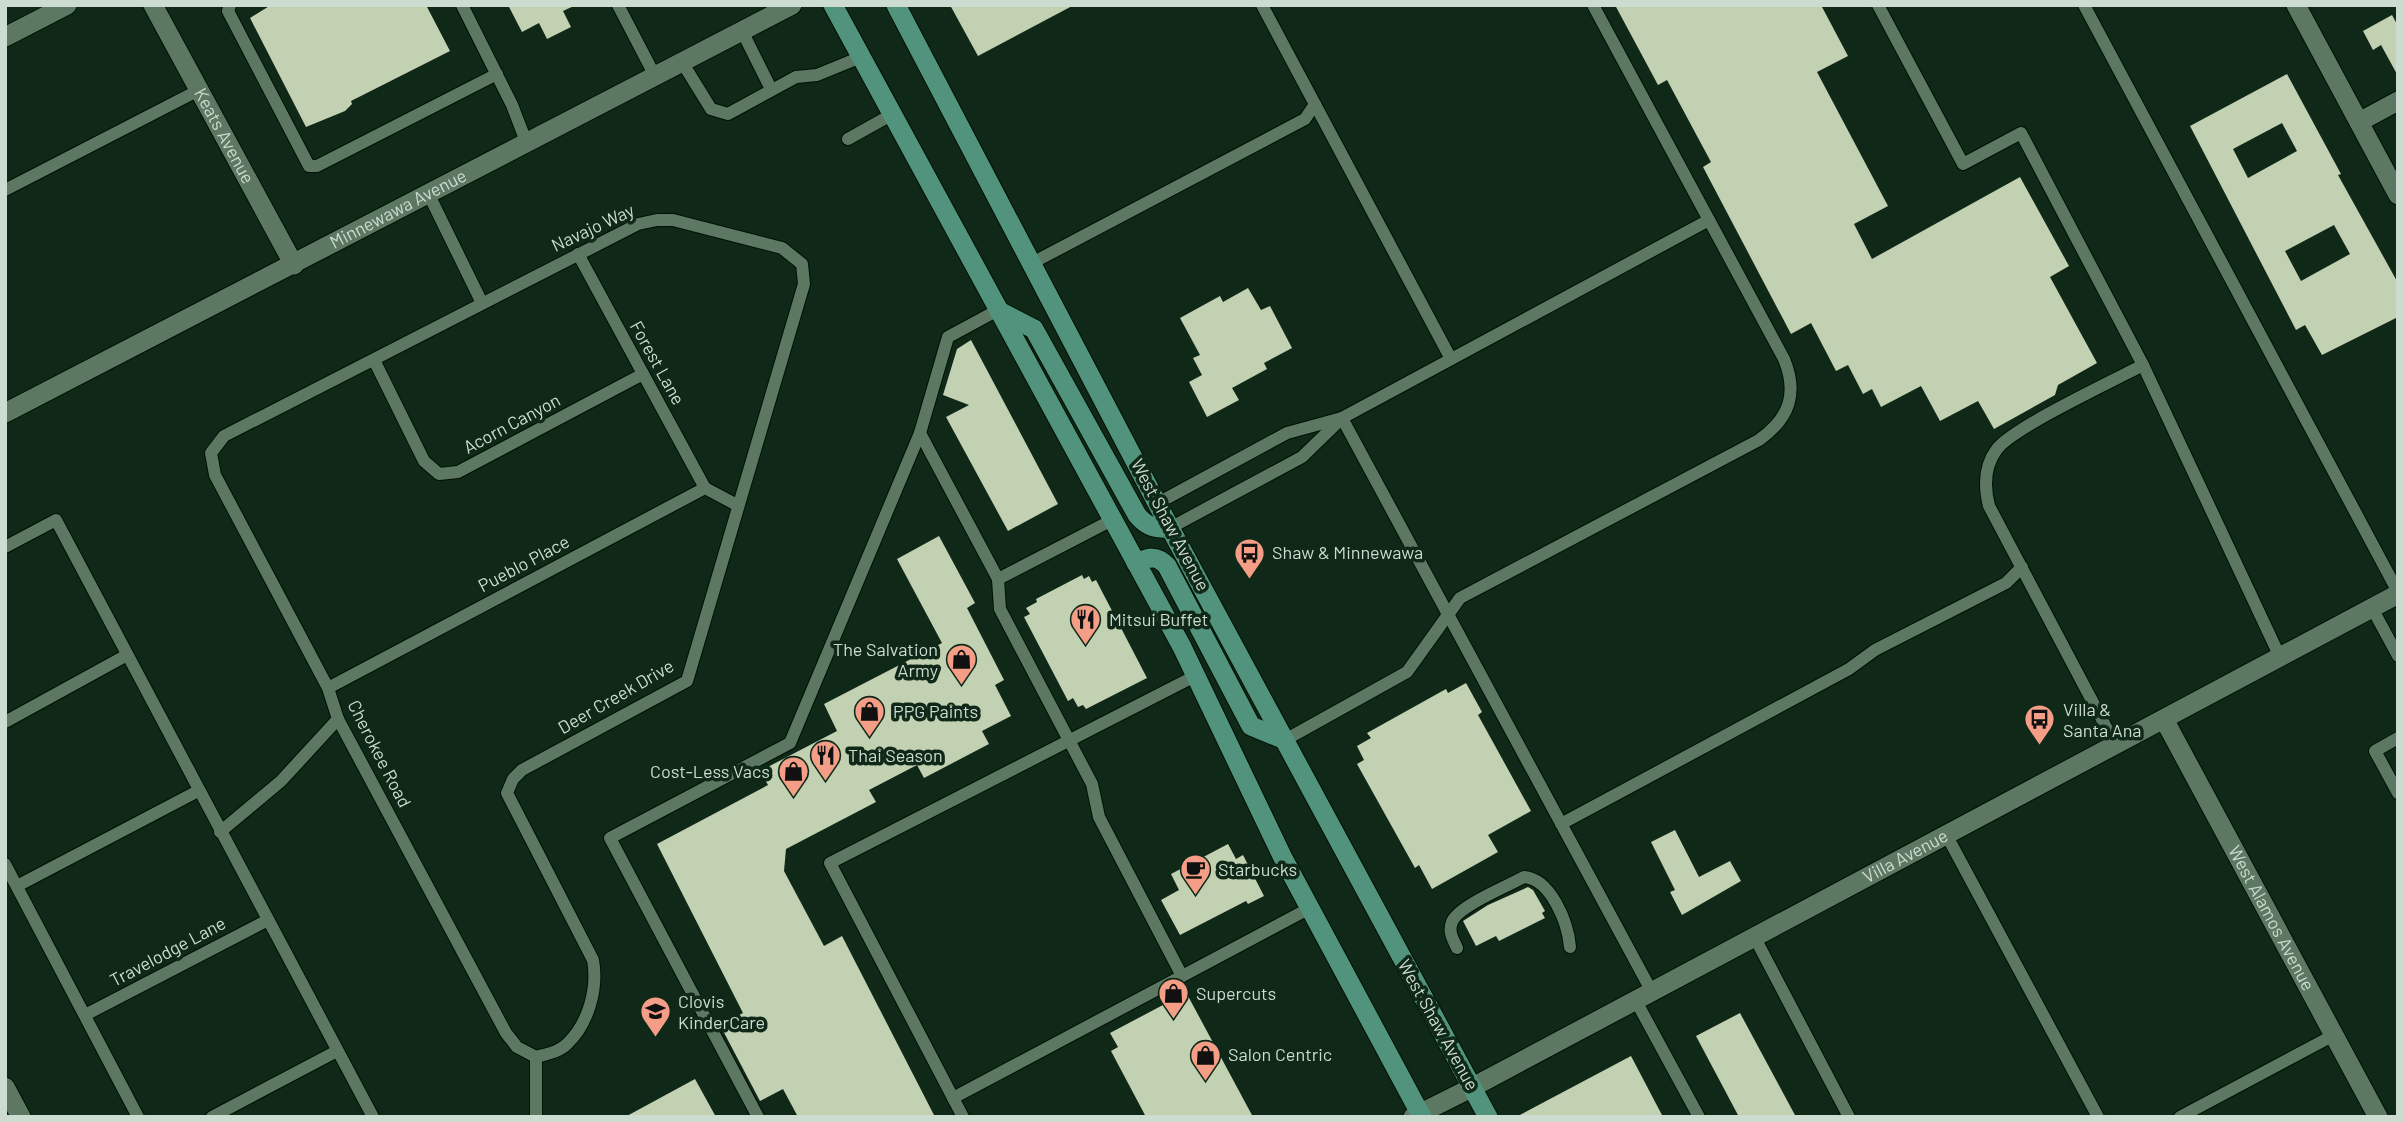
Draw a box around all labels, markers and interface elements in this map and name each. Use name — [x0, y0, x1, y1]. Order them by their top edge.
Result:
street label: Keats Avenue — [190, 84, 260, 187]
street label: Minnewawa Avenue — [326, 164, 470, 253]
street label: Navajo Way — [548, 198, 638, 256]
street label: Forest Lane — [626, 317, 690, 408]
street label: Acorn Canyon — [459, 388, 564, 458]
street label: West Shaw Avenue — [1127, 455, 1215, 594]
street label: Pueblo Place — [474, 530, 573, 596]
bus stop icon: Shaw & Minnewawa — [1232, 536, 1266, 580]
place label: Shaw & Minnewawa — [1272, 541, 1423, 563]
restaurant icon: Mitsui Buffet — [1069, 603, 1103, 647]
place label: Mitsui Buffet — [1109, 608, 1208, 630]
place label: The Salvation Army — [833, 638, 938, 681]
shop icon: The Salvation Army — [944, 643, 978, 687]
street label: Deer Creek Drive — [554, 654, 677, 738]
shop icon: PPG Paints — [853, 695, 887, 739]
street label: Cherokee Road — [343, 696, 416, 811]
place label: Villa & Santa Ana — [2063, 698, 2142, 741]
place label: PPG Paints — [893, 700, 978, 722]
bus stop icon: Villa & Santa Ana — [2023, 703, 2057, 747]
restaurant icon: Thai Season — [808, 739, 842, 783]
place label: Thai Season — [848, 744, 943, 766]
shop icon: Cost-Less Vacs — [776, 755, 810, 799]
place label: Cost-Less Vacs — [650, 760, 770, 782]
street label: Villa Avenue — [1858, 824, 1951, 887]
street label: West Alamos Avenue — [2224, 841, 2320, 994]
cafe icon: Starbucks — [1178, 853, 1212, 897]
place label: Starbucks — [1218, 858, 1297, 880]
street label: Travelodge Lane — [106, 911, 229, 991]
street label: West Shaw Avenue — [1394, 955, 1484, 1094]
shop icon: Supercuts — [1156, 977, 1190, 1021]
place label: Supercuts — [1196, 982, 1276, 1004]
place label: Clovis KinderCare — [678, 990, 765, 1033]
school or university icon: Clovis KinderCare — [638, 995, 672, 1039]
shop icon: Salon Centric — [1188, 1038, 1222, 1082]
place label: Salon Centric — [1228, 1043, 1332, 1065]

